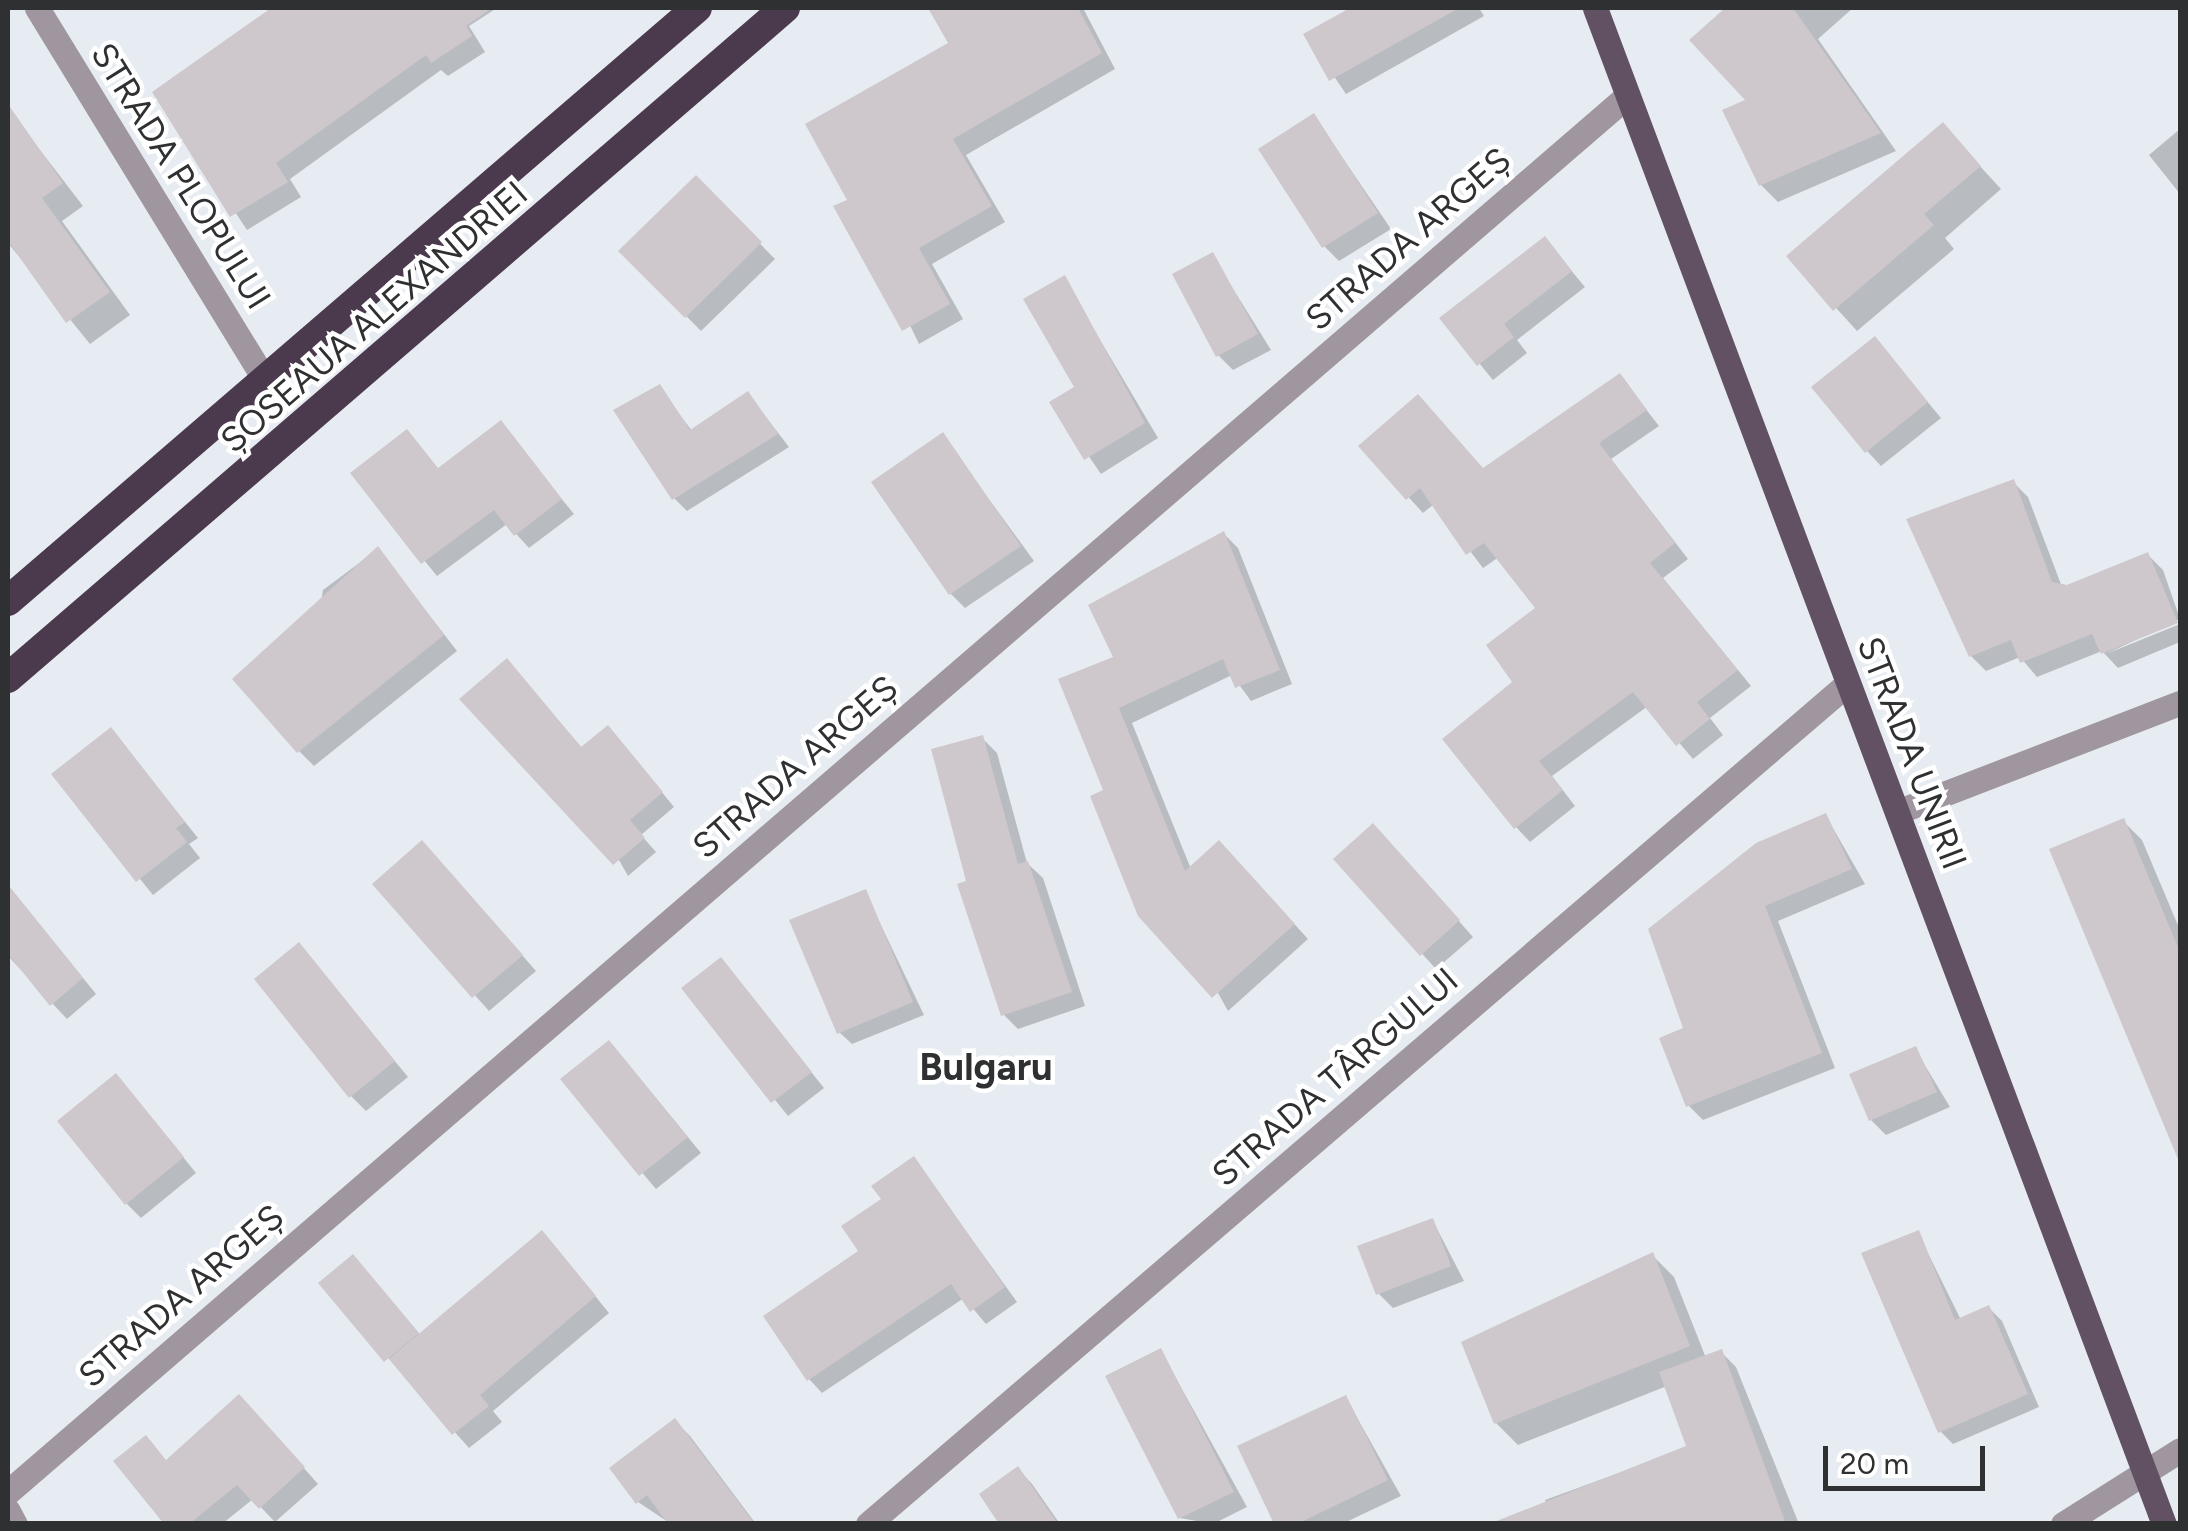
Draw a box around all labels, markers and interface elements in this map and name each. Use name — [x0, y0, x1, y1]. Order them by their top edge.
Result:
street label: STRADA PLOPULUI — [82, 35, 280, 317]
street label: STRADA ARGEȘ — [1297, 139, 1519, 339]
street label: ȘOSEAUA ALEXANDRIEI — [212, 172, 536, 462]
street label: STRADA UNIRII — [1848, 631, 1976, 875]
street label: STRADA ARGEȘ — [684, 667, 906, 867]
street label: STRADA TÂRGULUI — [1204, 959, 1466, 1195]
district label: Bulgaru — [919, 1045, 1053, 1091]
street label: STRADA ARGEȘ — [70, 1196, 292, 1396]
scale bar — [1828, 1426, 1990, 1488]
text: 20 m — [1840, 1445, 1909, 1482]

